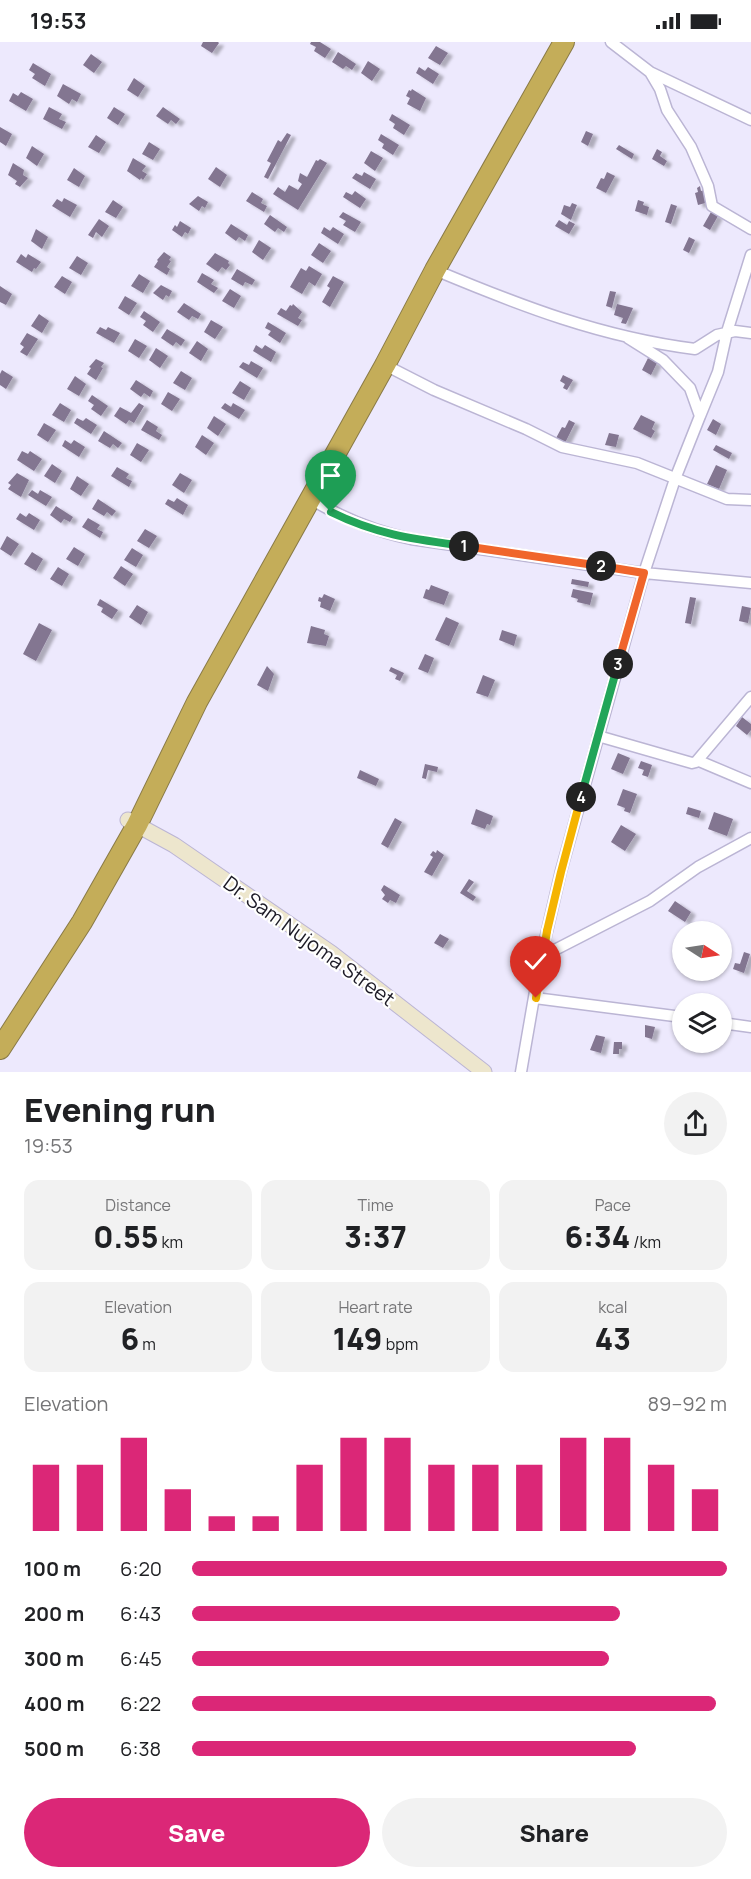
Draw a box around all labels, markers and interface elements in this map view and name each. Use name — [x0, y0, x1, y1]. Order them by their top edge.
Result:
text: 19:53 — [30, 6, 87, 36]
pin — [305, 450, 356, 512]
icon: arrive — [314, 459, 347, 492]
pin: 1 — [449, 531, 479, 561]
text: 1 — [460, 535, 468, 557]
pin: 2 — [586, 551, 616, 581]
text: 2 — [596, 555, 606, 577]
pin: 3 — [603, 649, 633, 679]
text: 3 — [613, 653, 623, 675]
pin: 4 — [566, 782, 596, 812]
text: 4 — [576, 786, 586, 808]
street label: Dr. Sam Nujoma Street — [218, 869, 400, 1012]
north arrow — [672, 921, 732, 981]
map controls — [672, 921, 732, 1053]
pin — [510, 936, 561, 998]
icon: check — [519, 945, 552, 978]
button: layers — [672, 993, 732, 1053]
text: Evening run — [24, 1087, 216, 1132]
button: share — [664, 1092, 727, 1155]
text: 19:53 — [24, 1132, 73, 1159]
text: Distance — [105, 1194, 171, 1216]
text: Time — [357, 1194, 394, 1216]
text: Pace — [595, 1194, 631, 1216]
text: 0.55 — [93, 1216, 158, 1257]
text: 3:37 — [344, 1216, 407, 1257]
text: 6:34 — [565, 1216, 630, 1257]
text: km — [158, 1231, 183, 1253]
text: /km — [630, 1231, 661, 1253]
text: Elevation — [104, 1296, 172, 1318]
text: Heart rate — [338, 1296, 413, 1318]
text: kcal — [598, 1296, 627, 1318]
text: 6 — [120, 1318, 139, 1359]
text: 149 — [333, 1318, 383, 1359]
text: 43 — [595, 1318, 631, 1359]
text: m — [139, 1333, 156, 1355]
text: bpm — [383, 1333, 418, 1355]
text: Elevation — [24, 1390, 108, 1417]
text: 89–92 m — [647, 1390, 727, 1417]
text: 100 m — [24, 1555, 81, 1582]
text: 6:20 — [120, 1555, 162, 1582]
text: 200 m — [24, 1600, 84, 1627]
text: 6:43 — [120, 1600, 161, 1627]
text: 300 m — [24, 1645, 84, 1672]
text: 6:45 — [120, 1645, 162, 1672]
text: 400 m — [24, 1690, 84, 1717]
text: 6:22 — [120, 1690, 161, 1717]
text: 500 m — [24, 1735, 84, 1762]
text: 6:38 — [120, 1735, 161, 1762]
button: Save — [24, 1798, 370, 1867]
button: Share — [382, 1798, 727, 1867]

